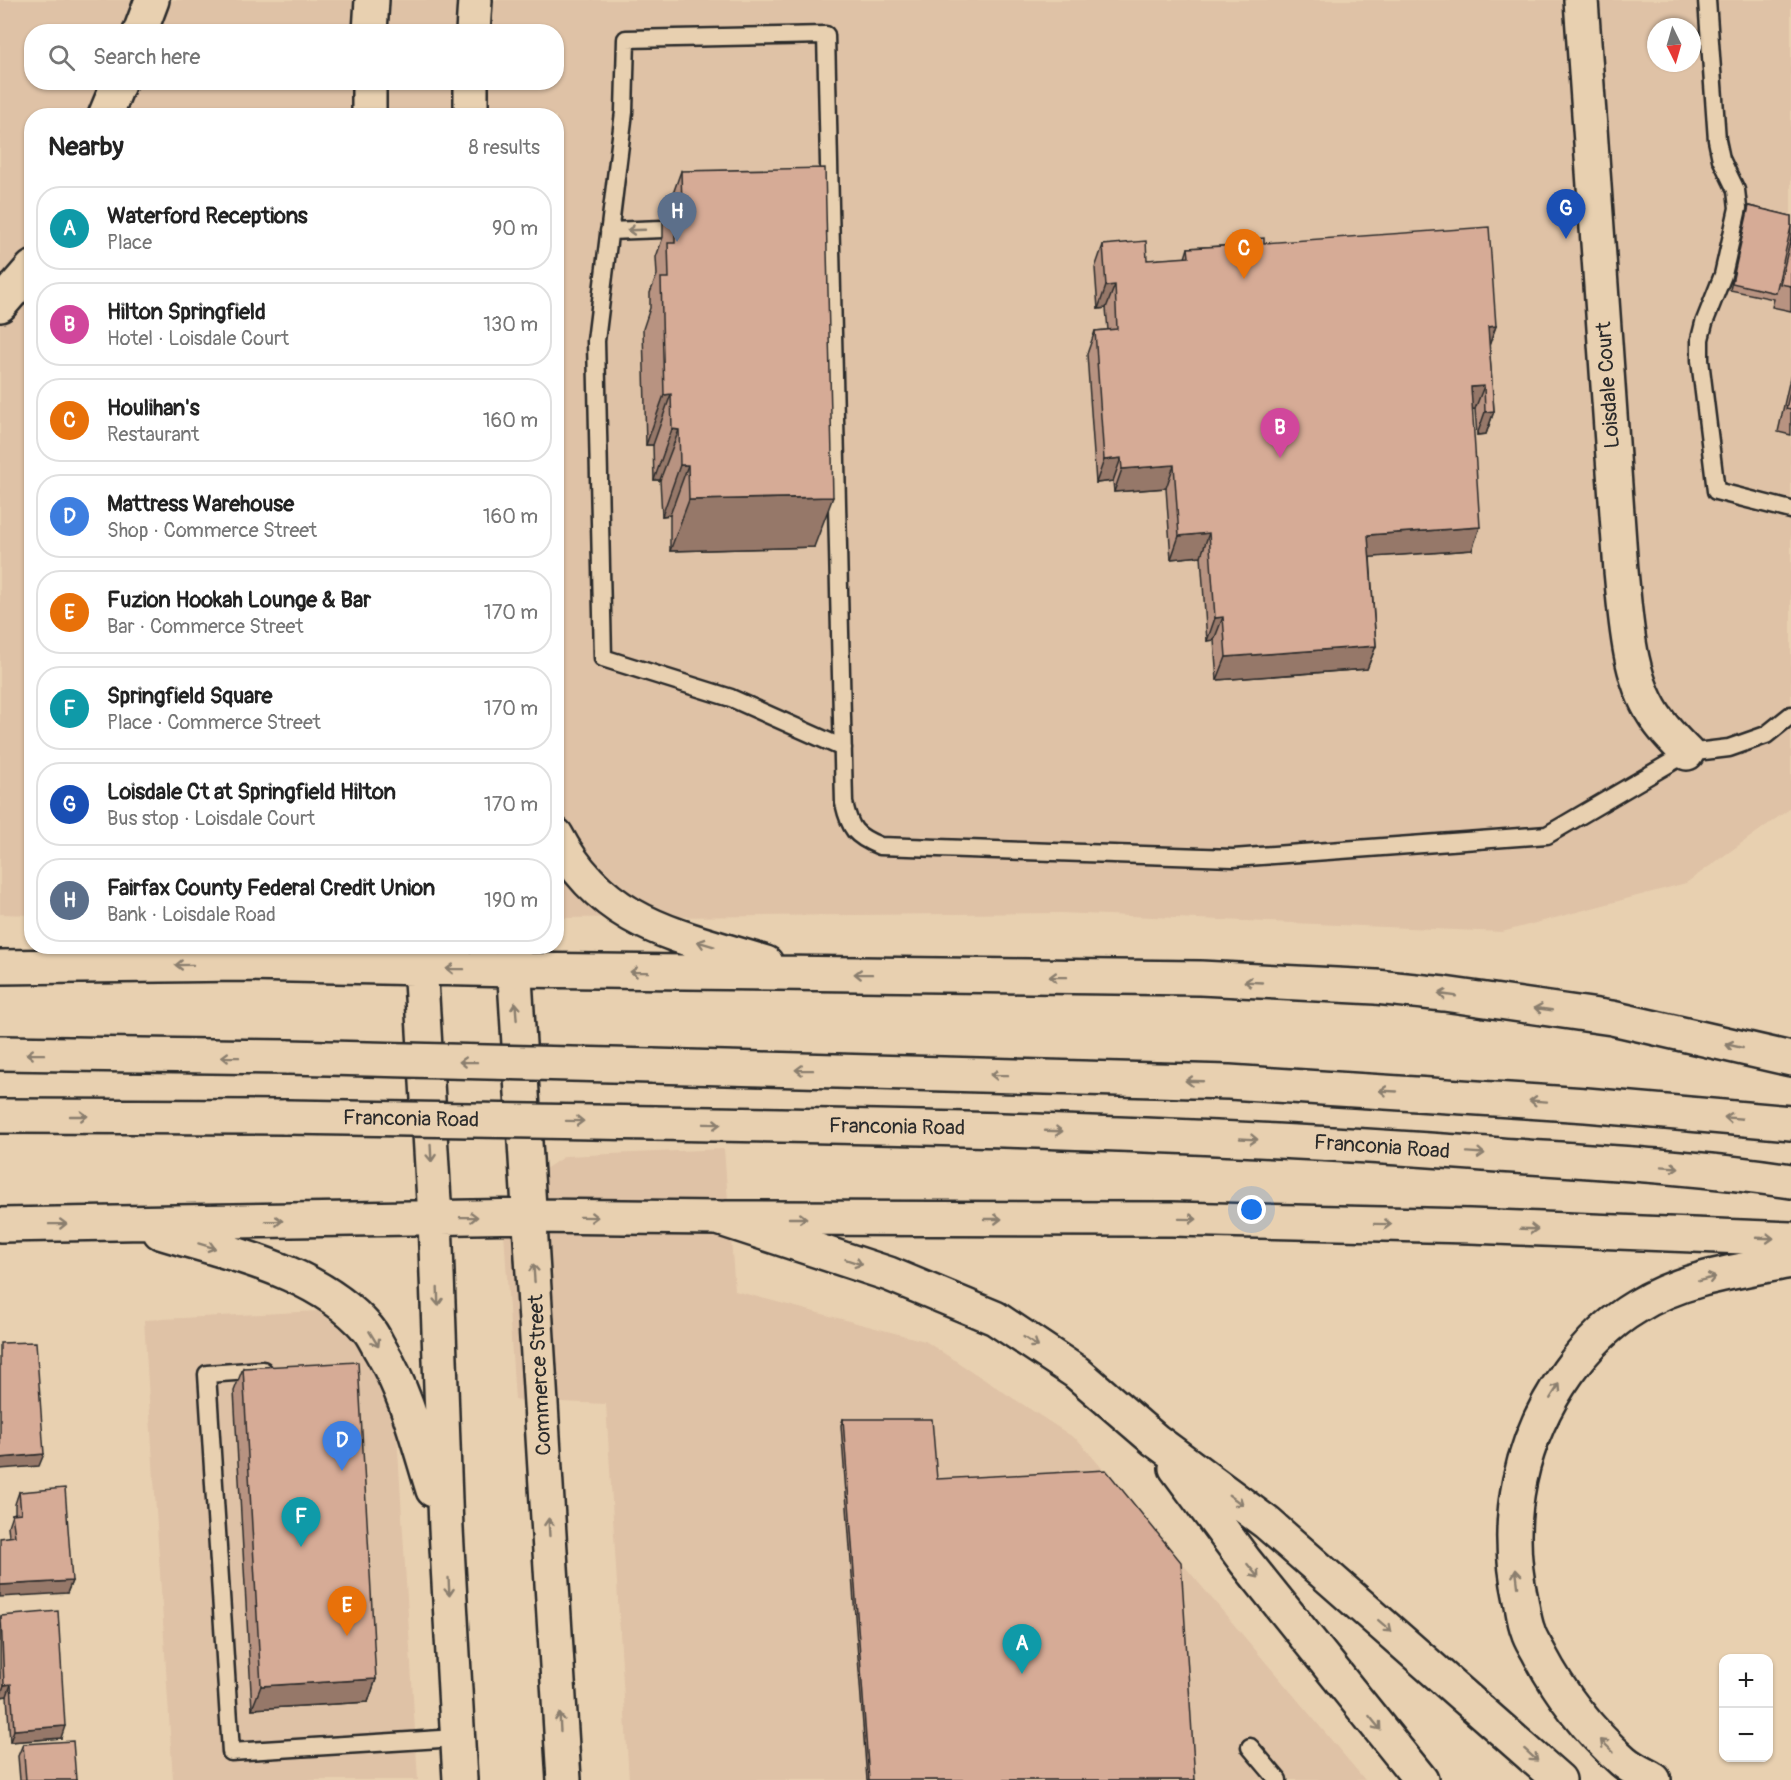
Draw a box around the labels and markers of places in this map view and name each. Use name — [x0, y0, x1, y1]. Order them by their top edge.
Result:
pin: G — [1546, 190, 1586, 239]
pin: H — [658, 192, 696, 242]
pin: C — [1224, 230, 1264, 279]
pin: B — [1260, 408, 1300, 458]
pin: D — [322, 1422, 362, 1471]
pin: F — [282, 1498, 320, 1547]
pin: E — [328, 1586, 366, 1636]
pin: A — [1002, 1624, 1042, 1674]

